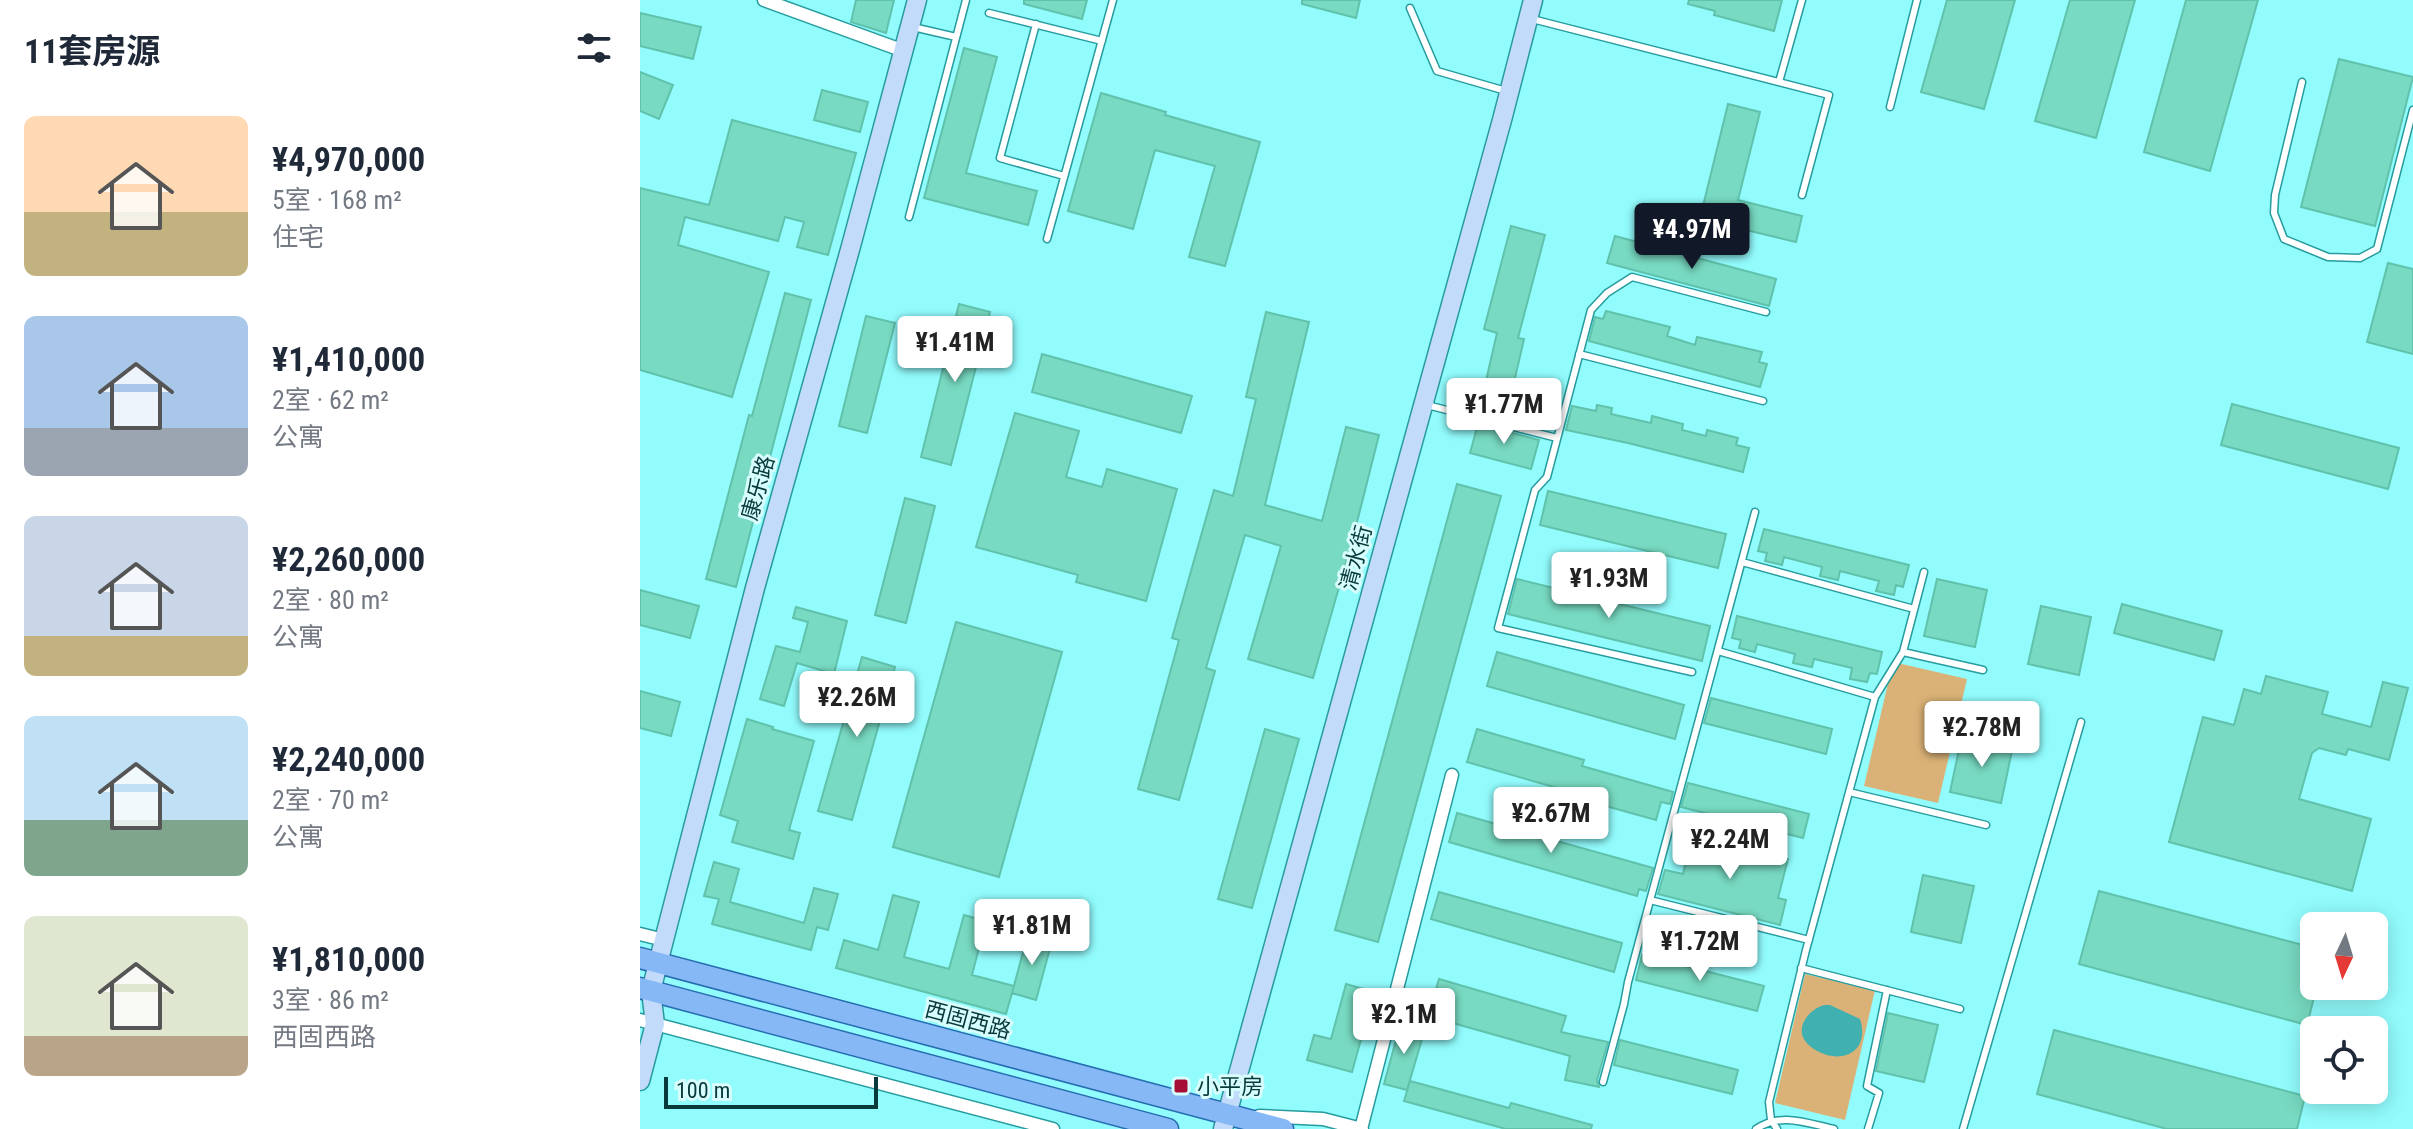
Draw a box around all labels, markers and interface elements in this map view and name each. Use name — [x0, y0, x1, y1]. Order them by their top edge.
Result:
icon: filters — [572, 26, 616, 70]
text: 11套房源 — [24, 31, 160, 71]
text: ¥4,970,000 — [272, 139, 425, 179]
icon: home — [88, 148, 184, 244]
text: 5室 · 168 m² — [272, 185, 402, 215]
pin: ¥4.97M — [1627, 203, 1757, 271]
text: ¥4.97M — [1652, 214, 1732, 244]
text: 住宅 — [272, 222, 324, 252]
pin: ¥1.41M — [890, 316, 1020, 384]
text: ¥1.41M — [915, 327, 995, 357]
text: ¥1,410,000 — [272, 339, 425, 379]
icon: home — [88, 348, 184, 444]
pin: ¥1.77M — [1439, 378, 1569, 446]
text: 2室 · 62 m² — [272, 385, 389, 415]
text: ¥1.77M — [1464, 389, 1544, 419]
text: 公寓 — [272, 422, 324, 452]
street label: 康乐路 — [737, 453, 779, 523]
street label: 清水街 — [1335, 523, 1377, 593]
text: ¥2,260,000 — [272, 539, 425, 579]
icon: home — [88, 548, 184, 644]
pin: ¥1.93M — [1544, 552, 1674, 620]
text: ¥1.93M — [1569, 563, 1649, 593]
text: 2室 · 80 m² — [272, 585, 389, 615]
text: 公寓 — [272, 622, 324, 652]
pin: ¥2.26M — [792, 671, 922, 739]
text: ¥2.26M — [817, 682, 897, 712]
pin: ¥2.78M — [1917, 701, 2047, 769]
text: ¥2.78M — [1942, 712, 2022, 742]
text: ¥2,240,000 — [272, 739, 425, 779]
icon: home — [88, 748, 184, 844]
text: 2室 · 70 m² — [272, 785, 389, 815]
pin: ¥2.67M — [1486, 787, 1616, 855]
text: ¥2.67M — [1511, 798, 1591, 828]
pin: ¥2.24M — [1665, 813, 1795, 881]
text: 公寓 — [272, 822, 324, 852]
text: ¥2.24M — [1690, 824, 1770, 854]
pin: ¥1.81M — [967, 899, 1097, 967]
text: ¥1.81M — [992, 910, 1072, 940]
north arrow — [2300, 912, 2388, 1000]
map controls — [2300, 912, 2388, 1104]
pin: ¥1.72M — [1635, 915, 1765, 983]
text: ¥1.72M — [1660, 926, 1740, 956]
text: ¥1,810,000 — [272, 939, 425, 979]
icon: home — [88, 948, 184, 1044]
text: 3室 · 86 m² — [272, 985, 389, 1015]
pin: ¥2.1M — [1348, 988, 1460, 1056]
street label: 西固西路 — [922, 997, 1014, 1043]
text: ¥2.1M — [1371, 999, 1437, 1029]
button: locate — [2300, 1016, 2388, 1104]
text: 西固西路 — [272, 1022, 376, 1052]
scale bar — [664, 1073, 878, 1109]
place label: 小平房 — [1197, 1074, 1263, 1099]
marker: 小平房 — [1172, 1077, 1190, 1095]
text: 100 m — [676, 1078, 730, 1103]

